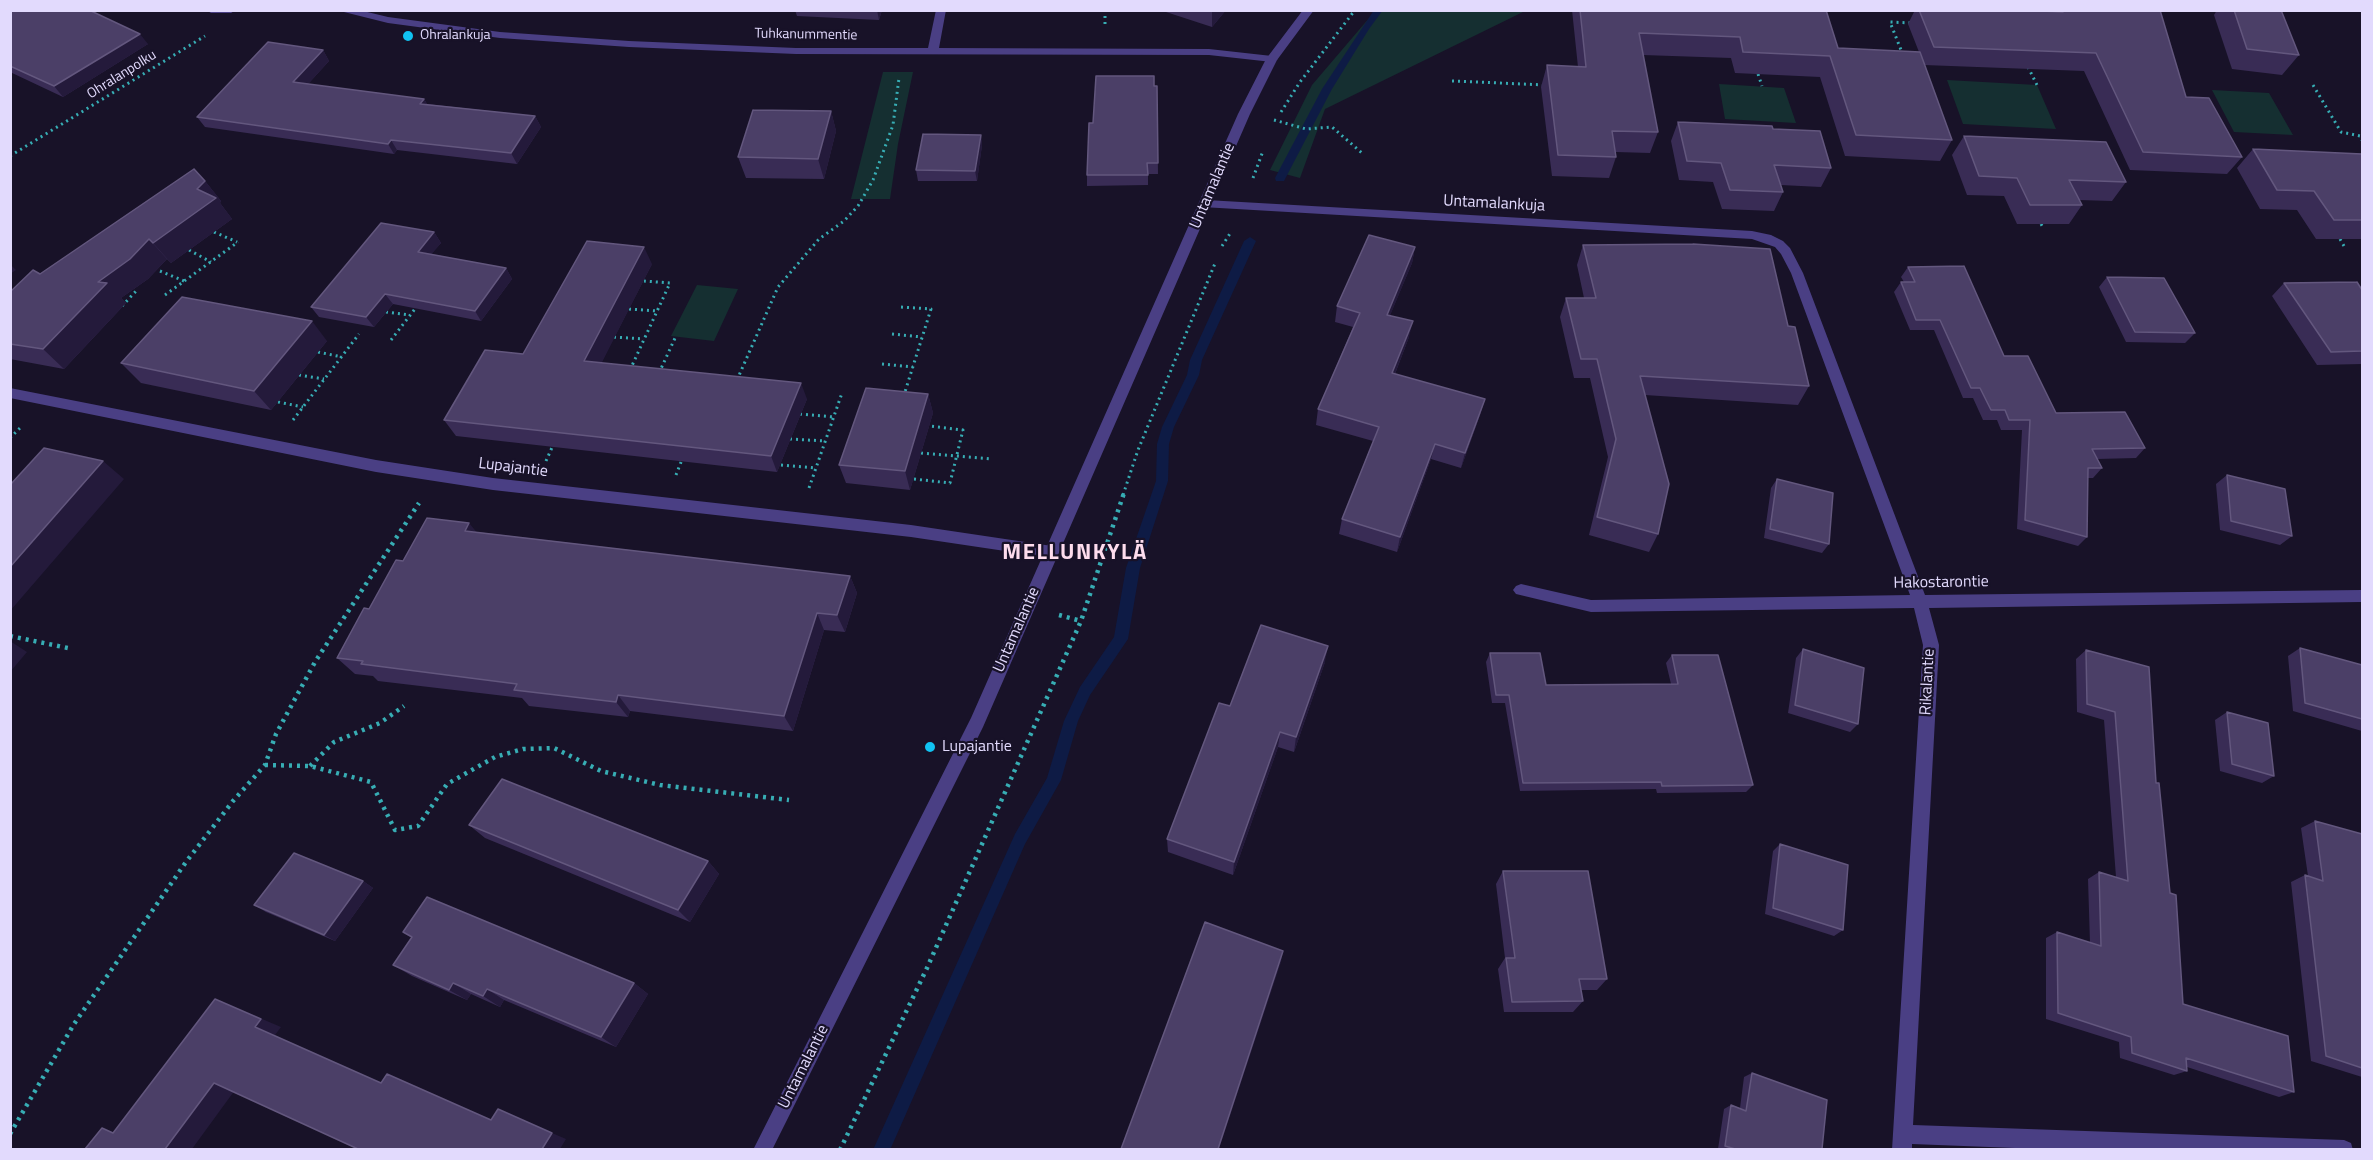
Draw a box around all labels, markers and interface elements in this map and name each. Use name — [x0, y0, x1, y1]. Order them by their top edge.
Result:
street label: Tuhkanummentie — [754, 26, 858, 44]
place label: Ohralankuja — [420, 28, 491, 44]
marker: Ohralankuja — [401, 29, 415, 43]
street label: Ohralanpolku — [84, 47, 160, 103]
street label: Untamalantie — [1186, 140, 1240, 232]
street label: Untamalankuja — [1443, 192, 1545, 216]
street label: Lupajantie — [477, 454, 549, 482]
district label: MELLUNKYLÄ — [1002, 541, 1148, 567]
street label: Hakostarontie — [1893, 573, 1989, 593]
street label: Untamalantie — [990, 584, 1044, 676]
street label: Rikalantie — [1917, 648, 1939, 716]
place label: Lupajantie — [942, 737, 1012, 757]
marker: Lupajantie — [923, 740, 937, 754]
street label: Untamalantie — [775, 1022, 833, 1112]

